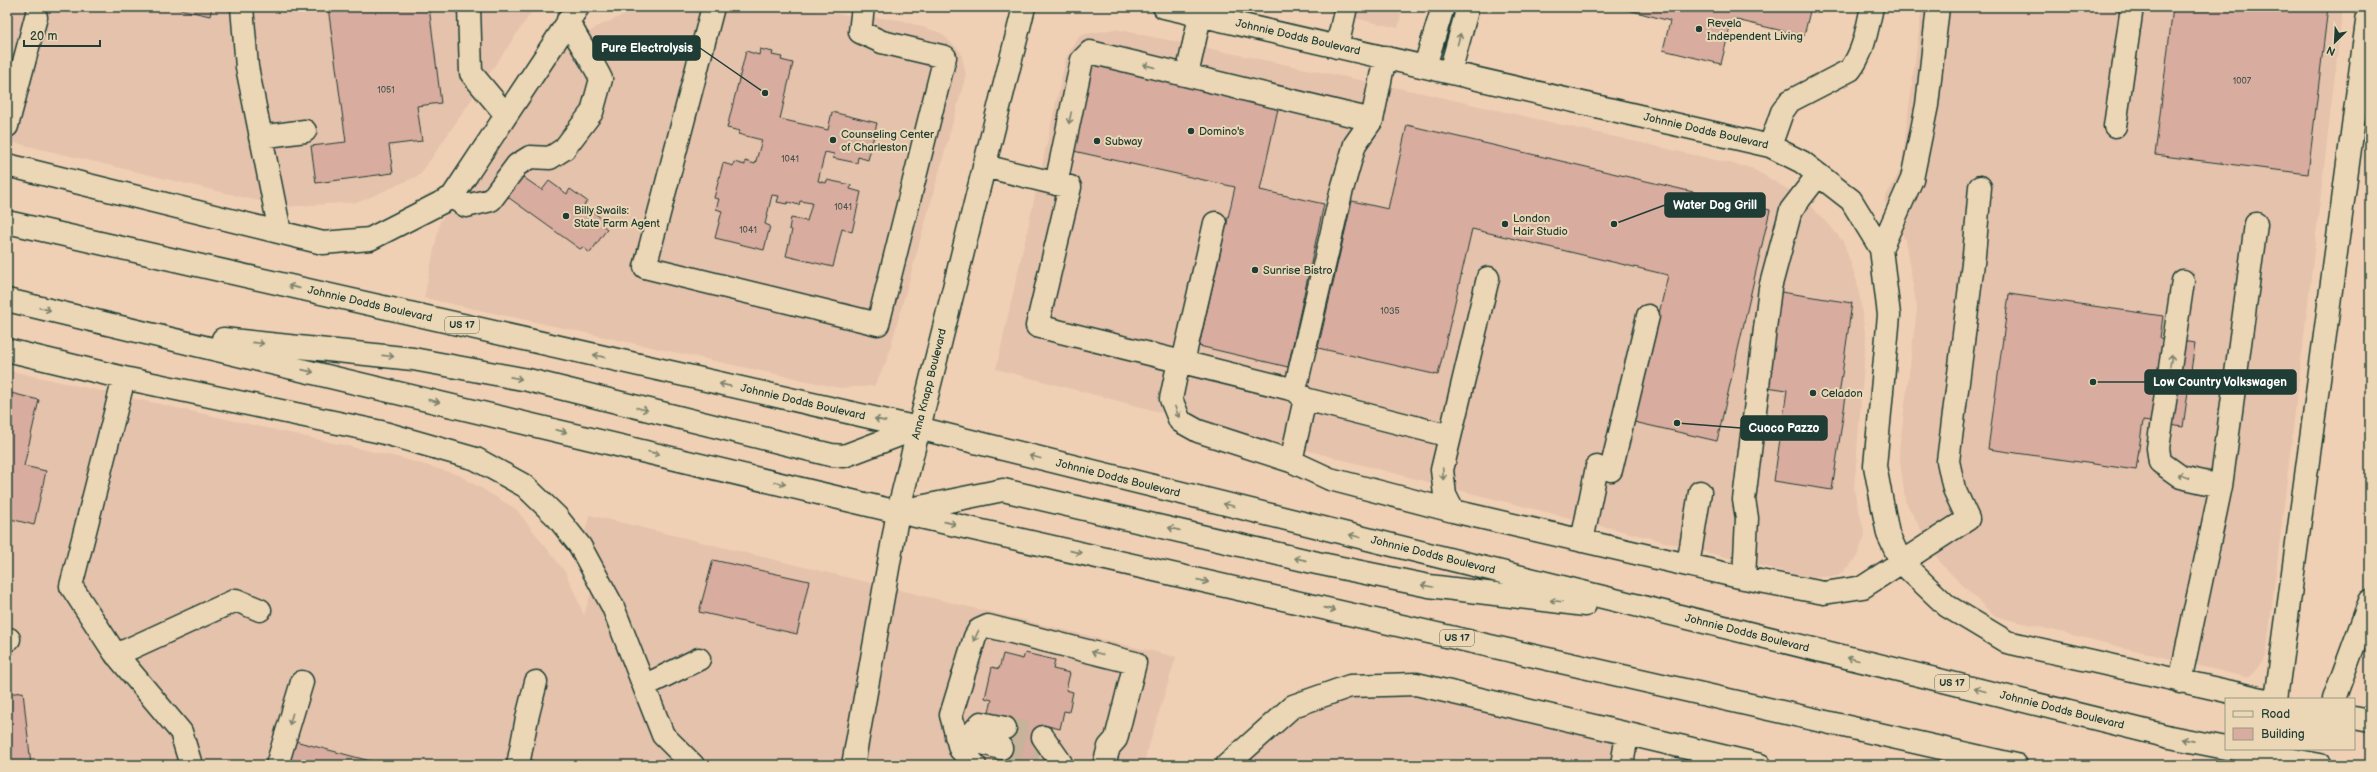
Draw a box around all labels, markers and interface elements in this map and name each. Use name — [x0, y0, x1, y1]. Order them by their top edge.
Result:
street label: Johnnie Dodds Boulevard — [1234, 16, 1362, 58]
place label: Revela Independent Living — [1707, 17, 1803, 43]
scale bar — [24, 22, 100, 48]
north arrow — [2315, 22, 2355, 62]
marker: Revela Independent Living — [1694, 24, 1704, 34]
text: 20 m — [30, 29, 57, 44]
one-way arrow — [1456, 33, 1463, 46]
callout: Pure Electrolysis — [593, 36, 700, 60]
text: Pure Electrolysis — [601, 41, 693, 56]
text: N — [2325, 43, 2338, 58]
one-way arrow — [1143, 62, 1156, 70]
house number: 1007 — [2233, 76, 2252, 87]
house number: 1051 — [377, 85, 395, 96]
street label: Johnnie Dodds Boulevard — [1642, 110, 1770, 152]
one-way arrow — [1065, 111, 1073, 124]
place label: Domino's — [1199, 125, 1245, 138]
marker: Domino's — [1186, 126, 1196, 136]
place label: Counseling Center of Charleston — [841, 128, 935, 154]
marker: Counseling Center of Charleston — [828, 135, 838, 145]
place label: Subway — [1105, 135, 1142, 148]
marker: Subway — [1092, 136, 1102, 146]
house number: 1041 — [781, 154, 799, 165]
callout: Water Dog Grill — [1665, 193, 1765, 217]
text: Water Dog Grill — [1673, 198, 1757, 213]
house number: 1041 — [834, 202, 852, 213]
place label: Billy Swails: State Farm Agent — [574, 204, 661, 230]
marker: Billy Swails: State Farm Agent — [561, 211, 571, 221]
place label: London Hair Studio — [1513, 212, 1568, 238]
marker: London Hair Studio — [1500, 219, 1510, 229]
house number: 1041 — [739, 225, 757, 236]
place label: Sunrise Bistro — [1263, 264, 1332, 277]
marker: Sunrise Bistro — [1250, 265, 1260, 275]
one-way arrow — [288, 282, 301, 290]
street label: Johnnie Dodds Boulevard — [306, 283, 434, 325]
one-way arrow — [38, 306, 51, 313]
house number: 1035 — [1380, 306, 1400, 317]
road number: US 17 — [445, 317, 479, 333]
street label: Anna Knapp Boulevard — [909, 327, 949, 441]
one-way arrow — [251, 339, 264, 347]
one-way arrow — [592, 351, 605, 359]
one-way arrow — [381, 352, 394, 360]
one-way arrow — [2167, 354, 2175, 367]
one-way arrow — [301, 368, 314, 376]
callout: Low Country Volkswagen — [2145, 370, 2296, 394]
one-way arrow — [509, 374, 522, 382]
text: Low Country Volkswagen — [2153, 375, 2287, 390]
one-way arrow — [719, 380, 732, 388]
street label: Johnnie Dodds Boulevard — [739, 381, 867, 423]
place label: Celadon — [1821, 387, 1863, 400]
marker: Celadon — [1808, 388, 1818, 398]
one-way arrow — [427, 398, 440, 406]
one-way arrow — [635, 405, 648, 413]
one-way arrow — [1173, 406, 1181, 418]
one-way arrow — [873, 415, 886, 423]
callout: Cuoco Pazzo — [1741, 416, 1827, 440]
text: Cuoco Pazzo — [1749, 421, 1820, 436]
one-way arrow — [554, 428, 567, 436]
one-way arrow — [647, 450, 660, 458]
one-way arrow — [1029, 453, 1042, 460]
street label: Johnnie Dodds Boulevard — [1055, 456, 1181, 500]
one-way arrow — [1440, 467, 1447, 480]
one-way arrow — [2177, 472, 2189, 480]
one-way arrow — [773, 480, 786, 488]
one-way arrow — [1223, 501, 1236, 508]
one-way arrow — [943, 520, 956, 528]
one-way arrow — [1168, 524, 1181, 532]
one-way arrow — [1349, 532, 1362, 539]
street label: Johnnie Dodds Boulevard — [1370, 533, 1496, 577]
one-way arrow — [1070, 549, 1083, 556]
one-way arrow — [1294, 554, 1307, 562]
one-way arrow — [1196, 577, 1209, 585]
one-way arrow — [1421, 581, 1434, 589]
one-way arrow — [1550, 598, 1563, 605]
one-way arrow — [1323, 606, 1336, 614]
street label: Johnnie Dodds Boulevard — [1684, 611, 1810, 655]
one-way arrow — [972, 630, 979, 642]
road number: US 17 — [1440, 630, 1474, 646]
one-way arrow — [1091, 649, 1104, 657]
one-way arrow — [1847, 655, 1860, 662]
road number: US 17 — [1935, 675, 1969, 691]
one-way arrow — [1973, 686, 1986, 694]
street label: Johnnie Dodds Boulevard — [1999, 688, 2125, 732]
legend — [2225, 698, 2355, 750]
text: Road — [2261, 707, 2290, 722]
one-way arrow — [287, 712, 294, 725]
text: Building — [2261, 727, 2305, 742]
one-way arrow — [2182, 736, 2195, 744]

